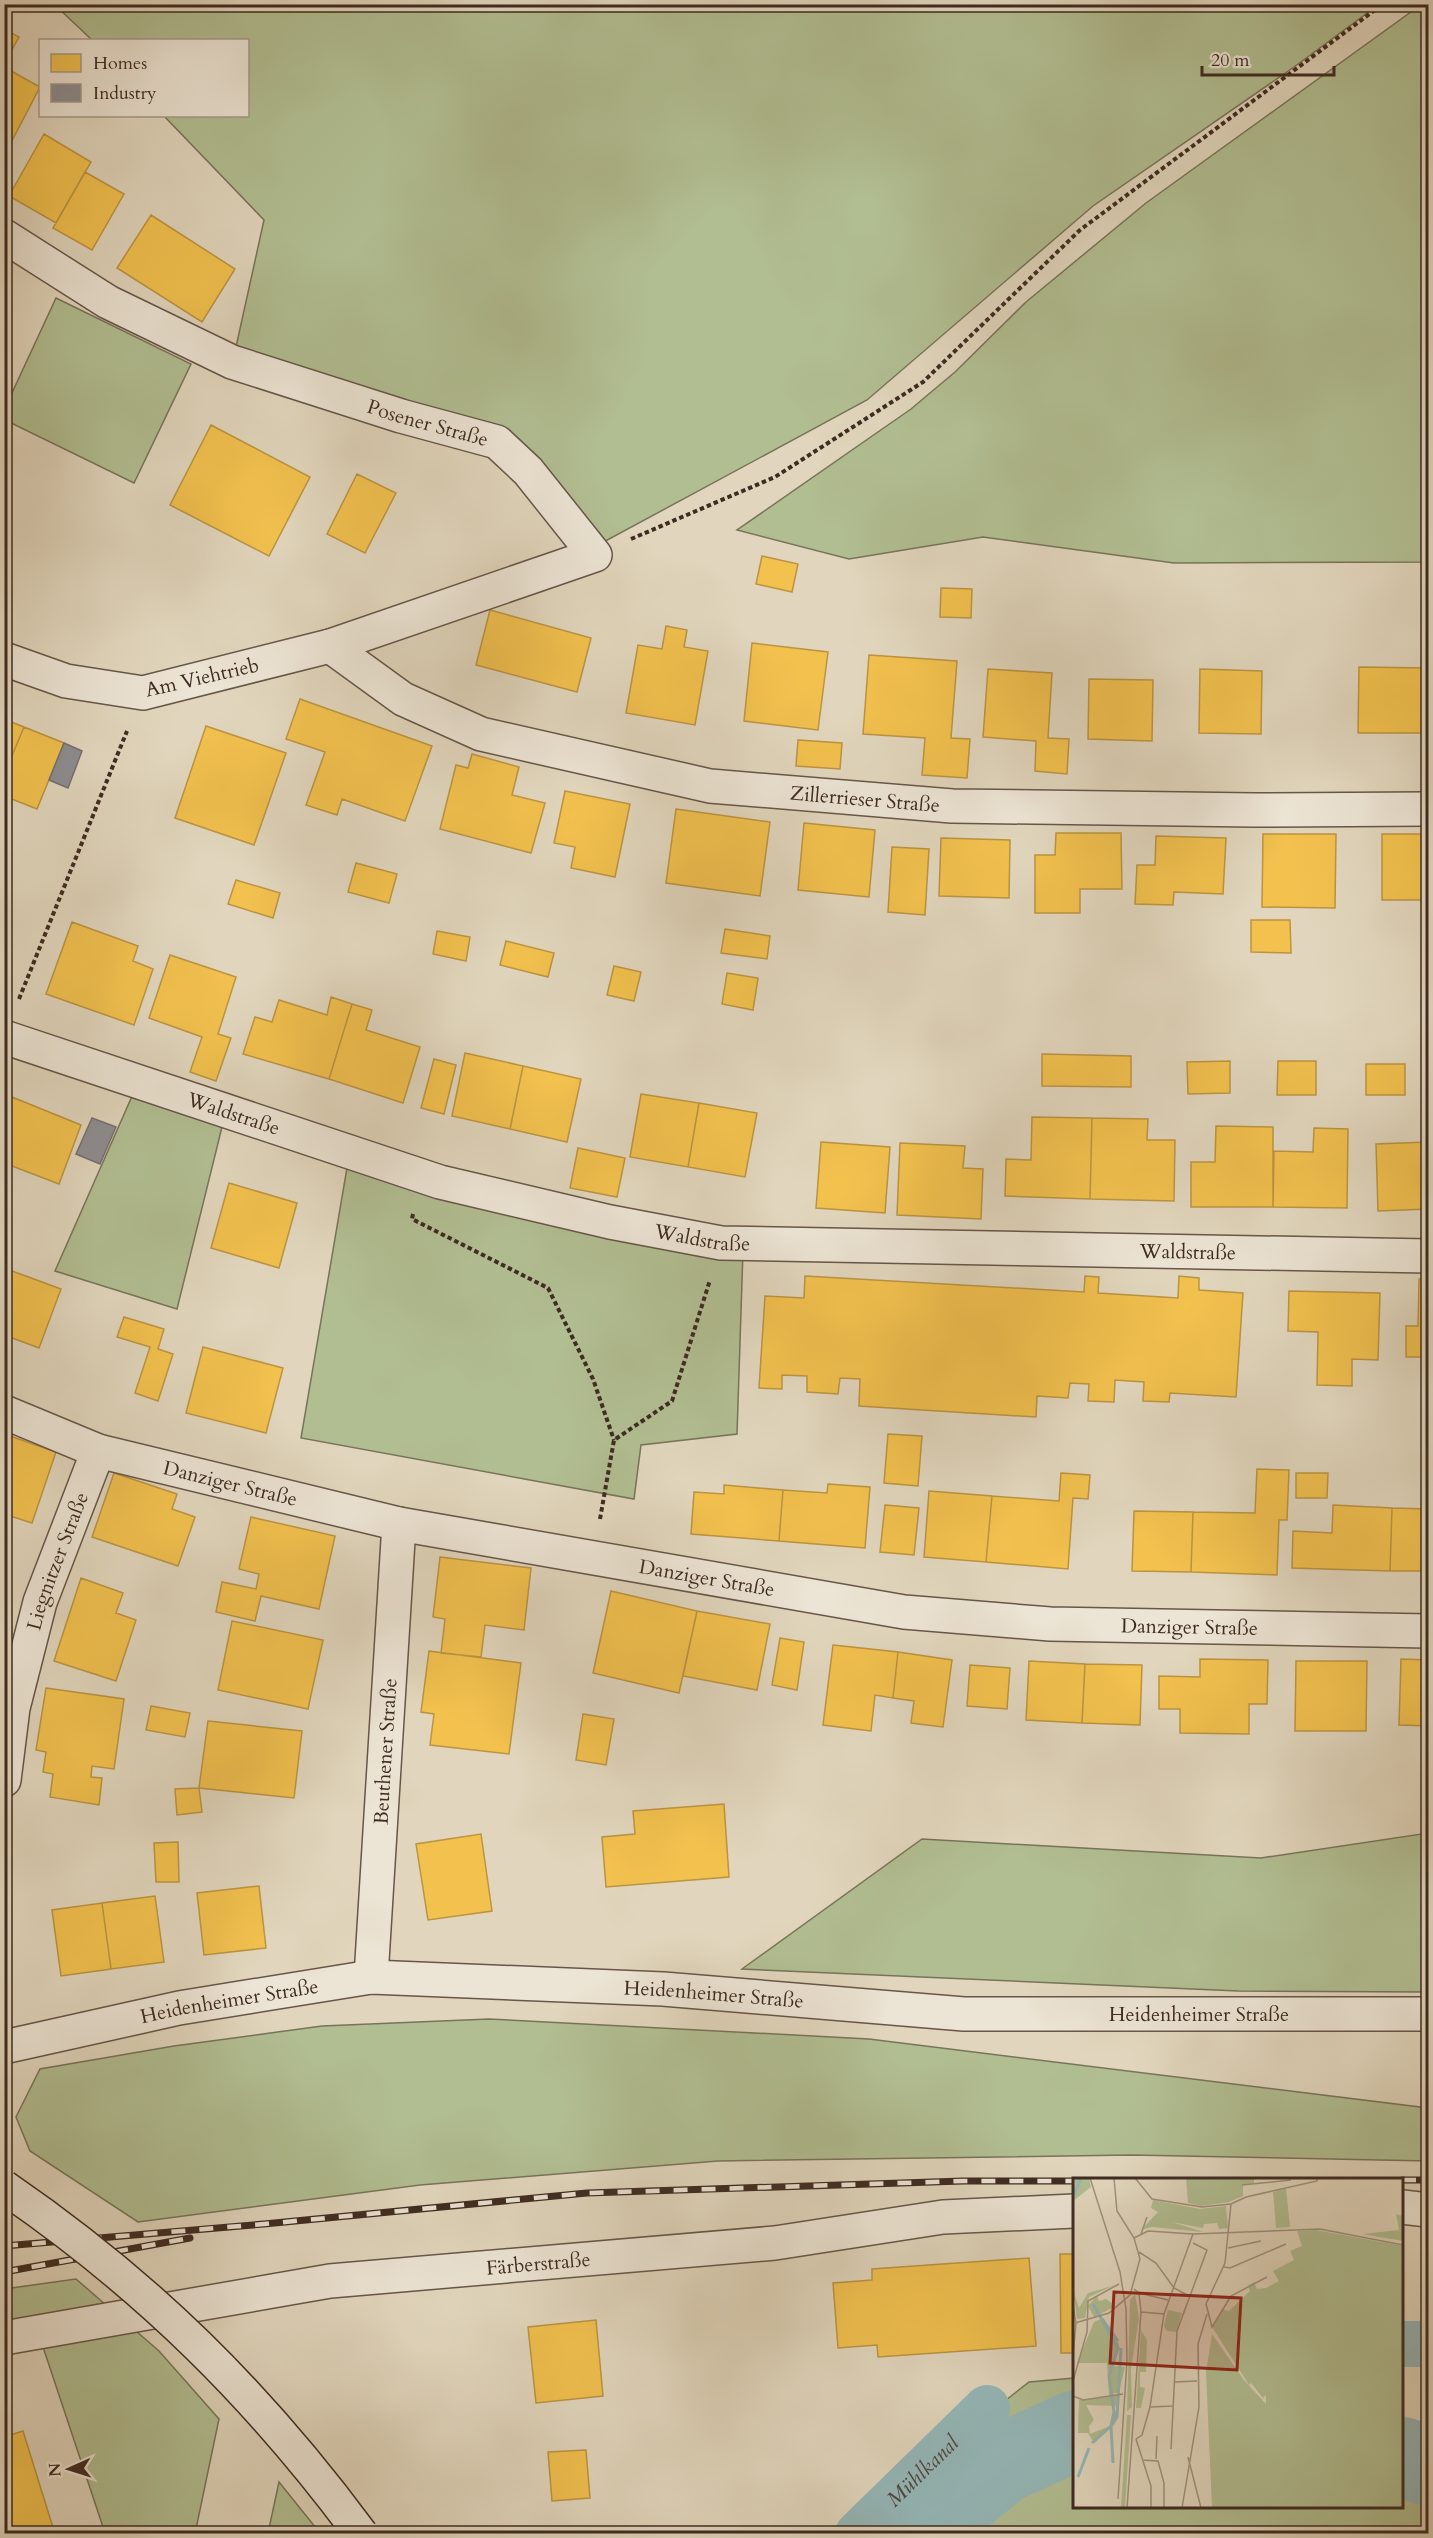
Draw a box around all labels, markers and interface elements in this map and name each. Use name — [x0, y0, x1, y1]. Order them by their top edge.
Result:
legend — [39, 39, 249, 117]
scale bar — [1202, 39, 1334, 77]
text: 20 m — [1211, 48, 1250, 73]
text: Homes — [93, 51, 147, 76]
text: Industry — [93, 81, 157, 106]
street label: Posener Straße — [364, 393, 491, 453]
street label: Am Viehtrieb — [143, 651, 262, 704]
street label: Zillerrieser Straße — [789, 780, 941, 819]
street label: Waldstraße — [182, 1085, 284, 1142]
street label: Waldstraße — [651, 1218, 750, 1258]
street label: Waldstraße — [1138, 1238, 1236, 1266]
street label: Danziger Straße — [160, 1454, 300, 1513]
street label: Liegnitzer Straße — [20, 1488, 95, 1633]
street label: Danziger Straße — [637, 1553, 777, 1603]
street label: Danziger Straße — [1121, 1612, 1258, 1642]
street label: Beuthener Straße — [367, 1677, 403, 1825]
street label: Heidenheimer Straße — [138, 1973, 320, 2030]
street label: Heidenheimer Straße — [623, 1974, 805, 2015]
street label: Heidenheimer Straße — [1109, 2001, 1289, 2028]
inset map — [1073, 2178, 1403, 2508]
street label: Färberstraße — [485, 2246, 592, 2282]
water label: Mühlkanal — [880, 2428, 966, 2514]
north arrow — [39, 2439, 99, 2499]
text: N — [44, 2462, 66, 2477]

